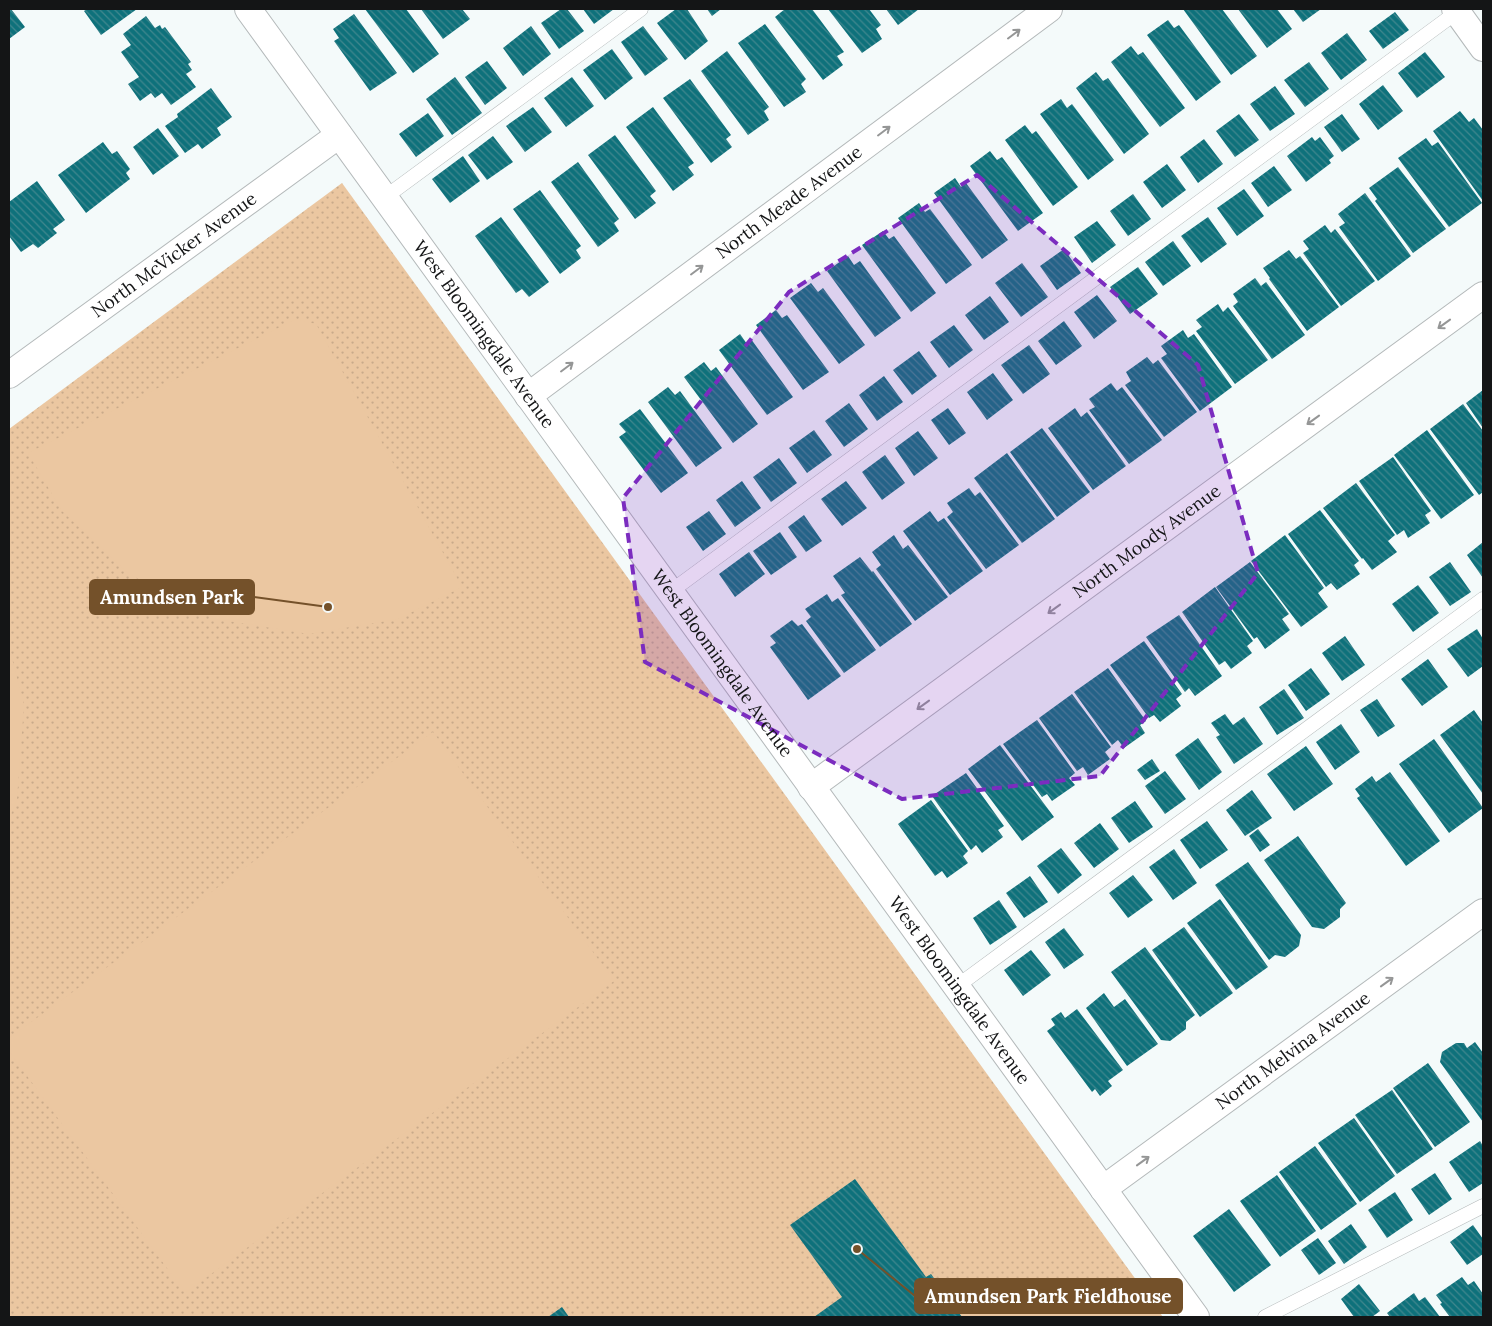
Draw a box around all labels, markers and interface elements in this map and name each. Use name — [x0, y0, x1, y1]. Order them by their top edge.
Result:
one-way arrow — [1007, 29, 1021, 39]
one-way arrow — [877, 126, 891, 136]
street label: North Meade Avenue — [711, 140, 866, 264]
street label: North McVicker Avenue — [86, 187, 261, 322]
street label: West Bloomingdale Avenue — [409, 236, 560, 433]
one-way arrow — [690, 264, 703, 275]
one-way arrow — [1437, 319, 1451, 329]
one-way arrow — [560, 361, 573, 372]
one-way arrow — [1306, 415, 1320, 425]
street label: North Moody Avenue — [1068, 479, 1225, 603]
street label: West Bloomingdale Avenue — [647, 564, 799, 762]
callout: Amundsen Park — [90, 580, 254, 614]
text: Amundsen Park — [100, 585, 244, 609]
one-way arrow — [1048, 604, 1062, 614]
one-way arrow — [916, 700, 930, 710]
street label: West Bloomingdale Avenue — [884, 892, 1036, 1089]
one-way arrow — [1380, 977, 1394, 987]
street label: North Melvina Avenue — [1211, 986, 1375, 1114]
one-way arrow — [1135, 1155, 1149, 1166]
callout: Amundsen Park Fieldhouse — [915, 1279, 1182, 1313]
text: Amundsen Park Fieldhouse — [925, 1284, 1171, 1308]

